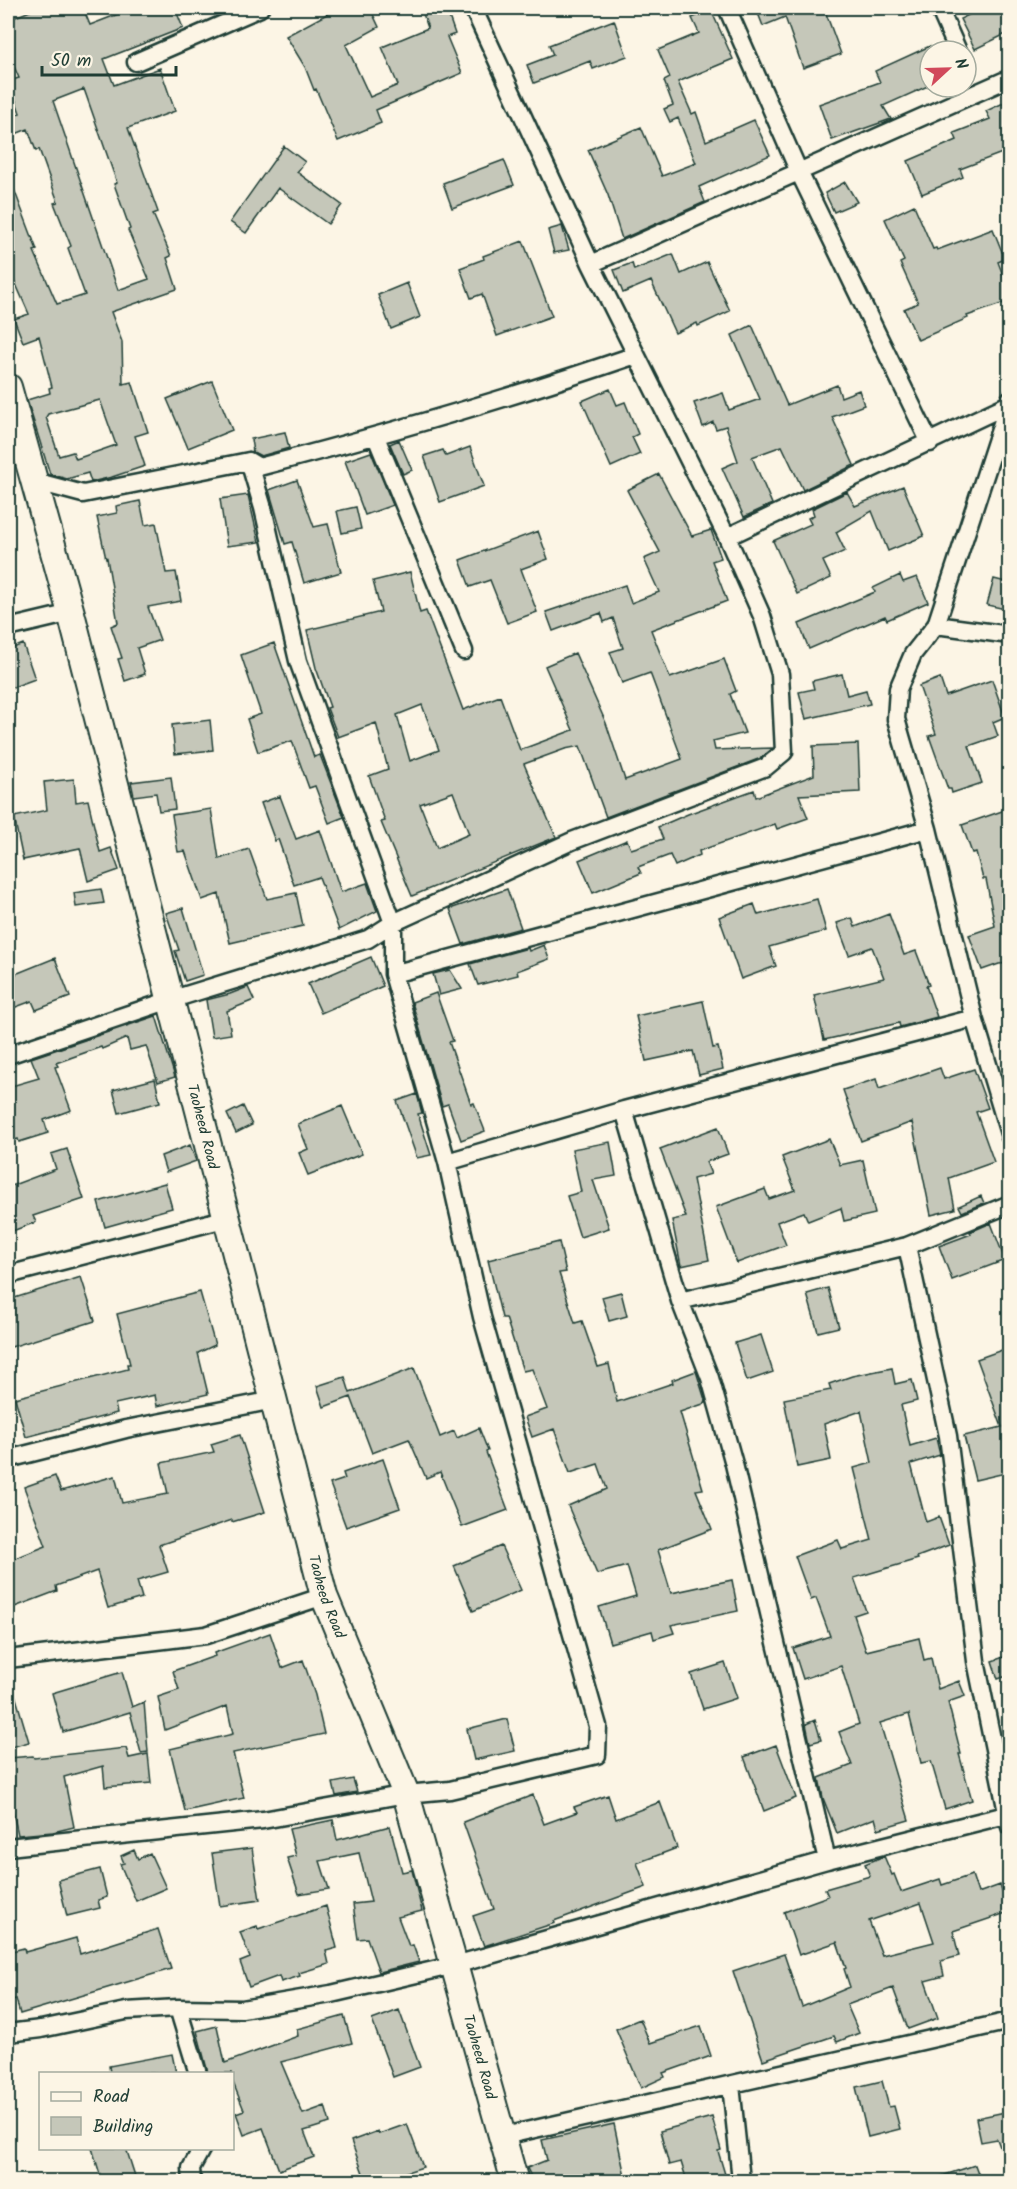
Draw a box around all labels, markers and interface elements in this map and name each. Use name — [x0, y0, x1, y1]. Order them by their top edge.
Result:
scale bar — [42, 39, 176, 77]
north arrow — [918, 39, 978, 99]
text: 50 m — [51, 47, 91, 76]
text: N — [947, 55, 974, 73]
street label: Taoheed Road — [180, 1082, 225, 1173]
street label: Taoheed Road — [301, 1552, 352, 1643]
street label: Taoheed Road — [456, 2012, 502, 2103]
legend — [39, 2072, 234, 2150]
text: Road — [93, 2083, 130, 2112]
text: Building — [93, 2113, 153, 2142]

